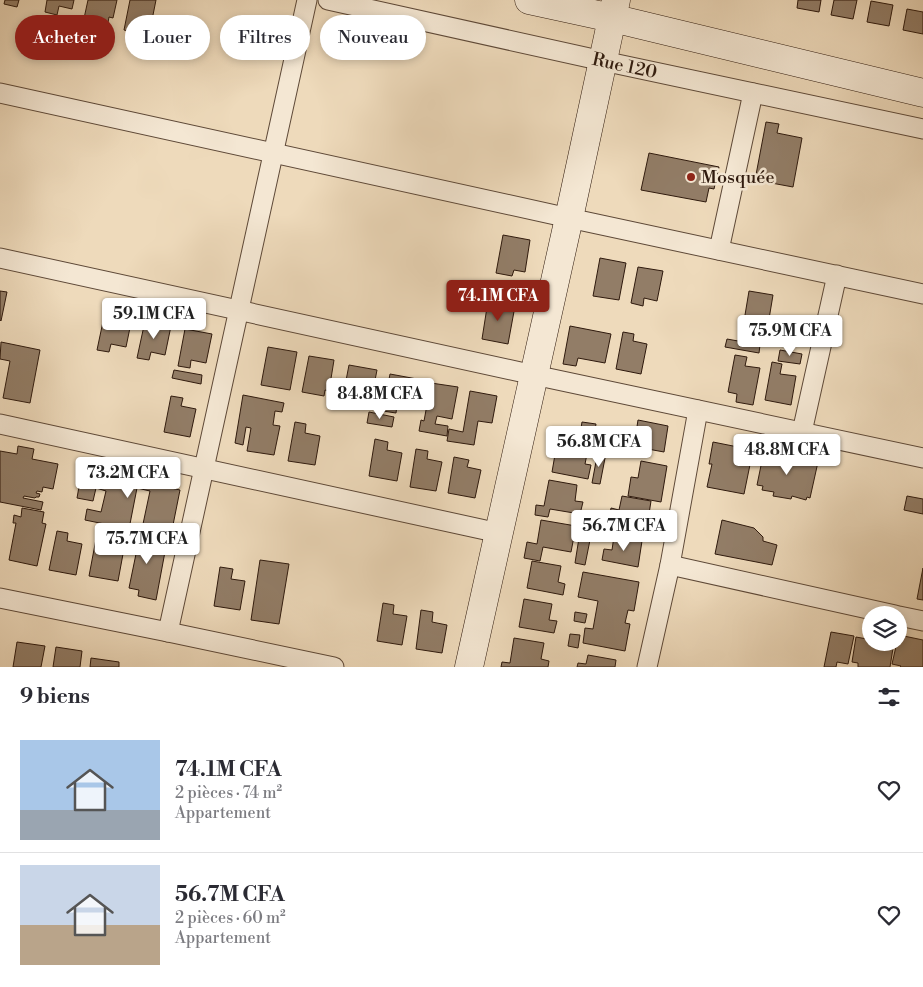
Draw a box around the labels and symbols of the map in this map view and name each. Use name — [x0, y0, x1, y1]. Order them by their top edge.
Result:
street label: Rue 120 — [590, 48, 659, 84]
place label: Mosquée — [701, 166, 774, 189]
marker: Mosquée — [685, 171, 697, 183]
pin: 74.1M CFA — [441, 280, 555, 322]
pin: 59.1M CFA — [97, 298, 211, 340]
pin: 75.9M CFA — [733, 314, 847, 357]
pin: 84.8M CFA — [323, 378, 437, 420]
pin: 56.8M CFA — [542, 426, 656, 468]
pin: 48.8M CFA — [730, 434, 844, 476]
pin: 73.2M CFA — [71, 456, 185, 499]
pin: 56.7M CFA — [567, 510, 681, 552]
pin: 75.7M CFA — [90, 522, 204, 565]

